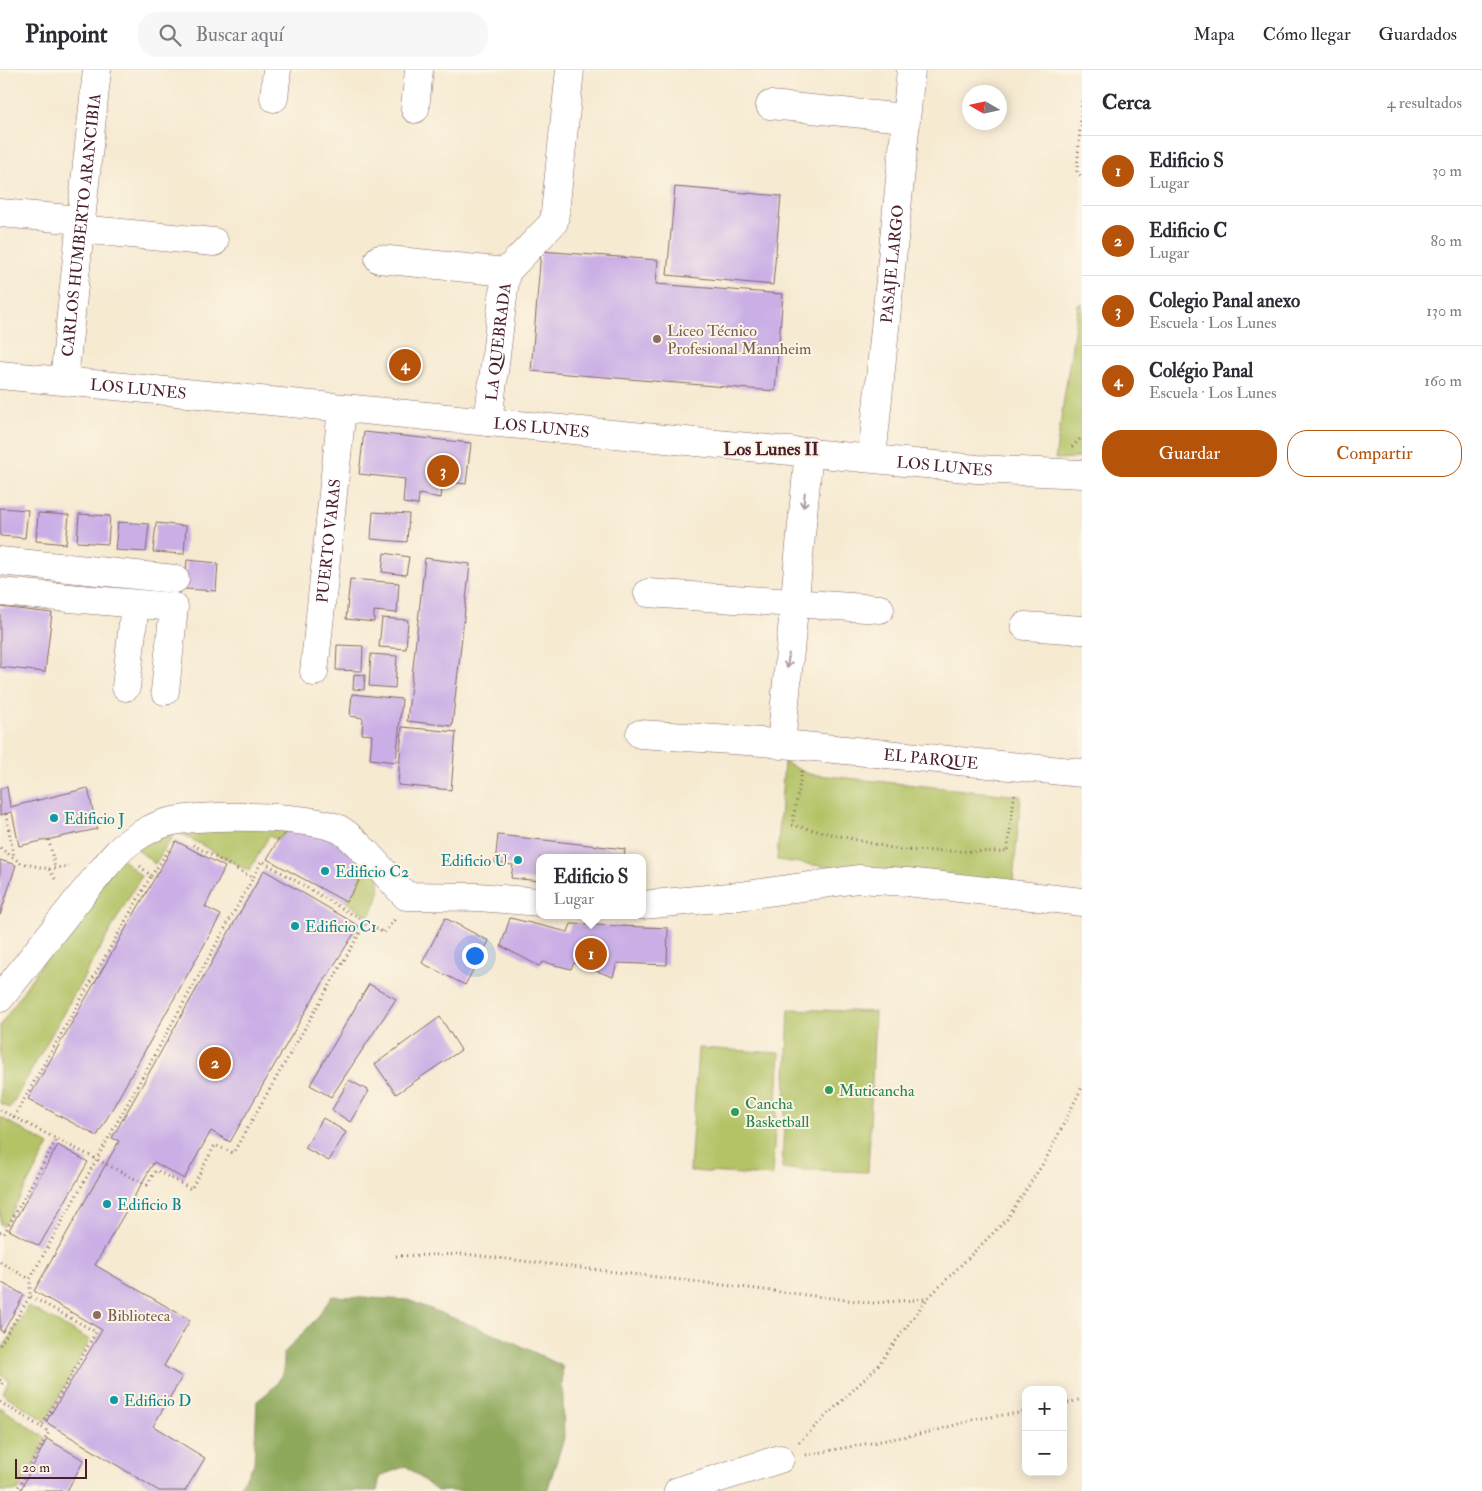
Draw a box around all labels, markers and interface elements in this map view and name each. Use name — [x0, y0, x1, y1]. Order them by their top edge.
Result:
search box — [138, 12, 488, 57]
text: Pinpoint — [25, 19, 108, 50]
icon: search — [156, 21, 184, 49]
text: Buscar aquí — [196, 23, 284, 47]
text: Mapa — [1194, 23, 1235, 46]
text: Cómo llegar — [1263, 23, 1351, 46]
text: Guardados — [1379, 23, 1457, 46]
north arrow — [962, 85, 1007, 130]
text: Cerca — [1102, 89, 1151, 116]
street label: CARLOS HUMBERTO ARANCIBIA — [58, 92, 105, 358]
text: 4 resultados — [1387, 93, 1462, 113]
text: Edificio S — [1149, 149, 1224, 173]
text: 1 — [1115, 161, 1121, 181]
text: 30 m — [1432, 161, 1462, 181]
text: Lugar — [1149, 173, 1189, 193]
street label: PASAJE LARGO — [877, 204, 908, 324]
text: Edificio C — [1149, 219, 1227, 243]
text: 2 — [1114, 231, 1122, 251]
text: 80 m — [1431, 231, 1462, 251]
text: Lugar — [1149, 243, 1189, 263]
street label: LA QUEBRADA — [482, 282, 516, 402]
text: Colegio Panal anexo — [1149, 289, 1300, 313]
text: 3 — [1115, 301, 1121, 321]
text: 130 m — [1426, 301, 1462, 321]
text: Escuela · Los Lunes — [1149, 313, 1277, 333]
place label: Liceo Técnico Profesional Mannheim — [667, 321, 812, 359]
marker: Liceo Técnico Profesional Mannheim — [651, 333, 663, 345]
pin: 4 — [389, 346, 421, 384]
text: Colégio Panal — [1149, 359, 1253, 383]
text: 4 — [1114, 371, 1122, 391]
text: 160 m — [1424, 371, 1462, 391]
street label: LOS LUNES — [89, 375, 187, 404]
text: Escuela · Los Lunes — [1149, 383, 1277, 403]
street label: LOS LUNES — [492, 414, 590, 443]
button: Guardar — [1102, 430, 1277, 477]
button: Compartir — [1287, 430, 1462, 477]
district label: Los Lunes II — [723, 438, 819, 461]
pin: 3 — [427, 452, 459, 490]
street label: LOS LUNES — [896, 452, 993, 481]
street label: PUERTO VARAS — [312, 478, 346, 604]
one-way arrow — [799, 491, 809, 507]
one-way arrow — [784, 653, 793, 669]
street label: EL PARQUE — [883, 745, 979, 774]
place label: Edificio J — [64, 809, 125, 830]
marker: Edificio J — [48, 812, 60, 824]
place label: Edificio U — [440, 851, 509, 871]
marker: Edificio U — [512, 854, 524, 866]
popup — [536, 854, 646, 919]
place label: Edificio C2 — [335, 862, 409, 882]
marker: Edificio C2 — [319, 865, 331, 877]
text: Edificio S — [554, 865, 628, 889]
text: Lugar — [554, 889, 594, 909]
place label: Edificio C1 — [305, 917, 377, 937]
marker: Edificio C1 — [289, 920, 301, 932]
pin: 1 — [575, 935, 607, 973]
your location — [462, 943, 488, 969]
pin: 2 — [199, 1044, 231, 1082]
place label: Muticancha — [839, 1081, 915, 1101]
marker: Muticancha — [823, 1084, 835, 1096]
place label: Cancha Basketball — [745, 1094, 809, 1132]
marker: Cancha Basketball — [729, 1106, 741, 1118]
place label: Edificio B — [117, 1195, 182, 1215]
marker: Edificio B — [101, 1198, 113, 1210]
place label: Biblioteca — [107, 1306, 171, 1326]
marker: Biblioteca — [91, 1309, 103, 1321]
map controls — [1022, 1386, 1067, 1476]
button: + — [1022, 1386, 1067, 1431]
place label: Edificio D — [124, 1391, 191, 1411]
marker: Edificio D — [108, 1394, 120, 1406]
button: − — [1022, 1431, 1067, 1476]
scale bar — [15, 1456, 88, 1479]
text: 20 m — [22, 1459, 50, 1476]

